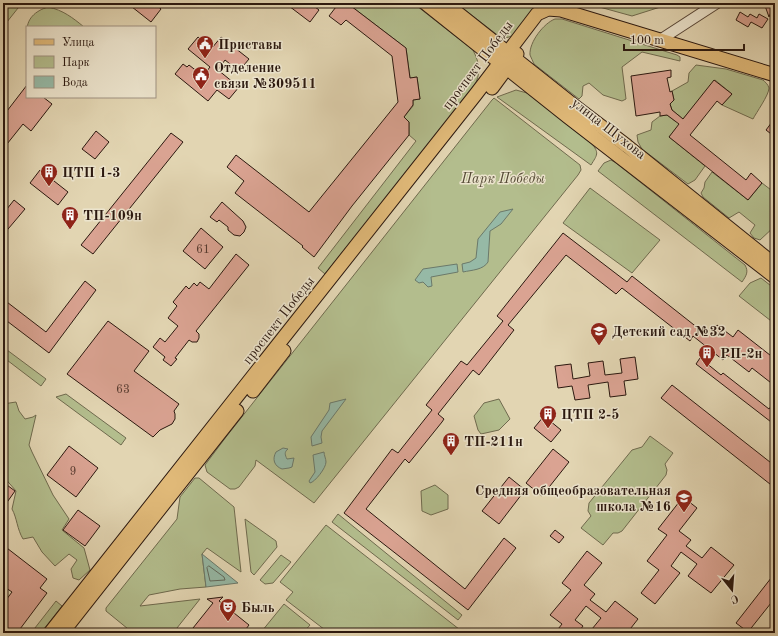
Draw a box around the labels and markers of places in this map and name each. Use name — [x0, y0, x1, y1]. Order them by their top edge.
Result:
public building icon: Приставы — [195, 34, 215, 59]
place label: Приставы — [218, 38, 282, 52]
place label: Отделение связи №309511 — [214, 61, 317, 91]
public building icon: Отделение связи №309511 — [191, 65, 211, 90]
building icon: ЦТП 1-3 — [39, 162, 59, 187]
place label: ЦТП 1-3 — [62, 166, 120, 180]
building icon: ТП-109н — [60, 205, 80, 230]
place label: ТП-109н — [83, 209, 142, 223]
school or university icon: Детский сад №32 — [589, 321, 609, 346]
place label: Детский сад №32 — [612, 325, 726, 339]
building icon: РП-2н — [697, 343, 717, 368]
place label: РП-2н — [720, 347, 762, 361]
building icon: ЦТП 2-5 — [538, 404, 558, 429]
place label: ЦТП 2-5 — [561, 408, 619, 422]
building icon: ТП-211н — [441, 431, 461, 456]
place label: ТП-211н — [464, 435, 523, 449]
place label: Средняя общеобразовательная школа №16 — [475, 484, 671, 514]
school or university icon: Средняя общеобразовательная школа №16 — [674, 488, 694, 513]
theatre icon: Быль — [218, 597, 238, 622]
place label: Быль — [241, 601, 275, 615]

